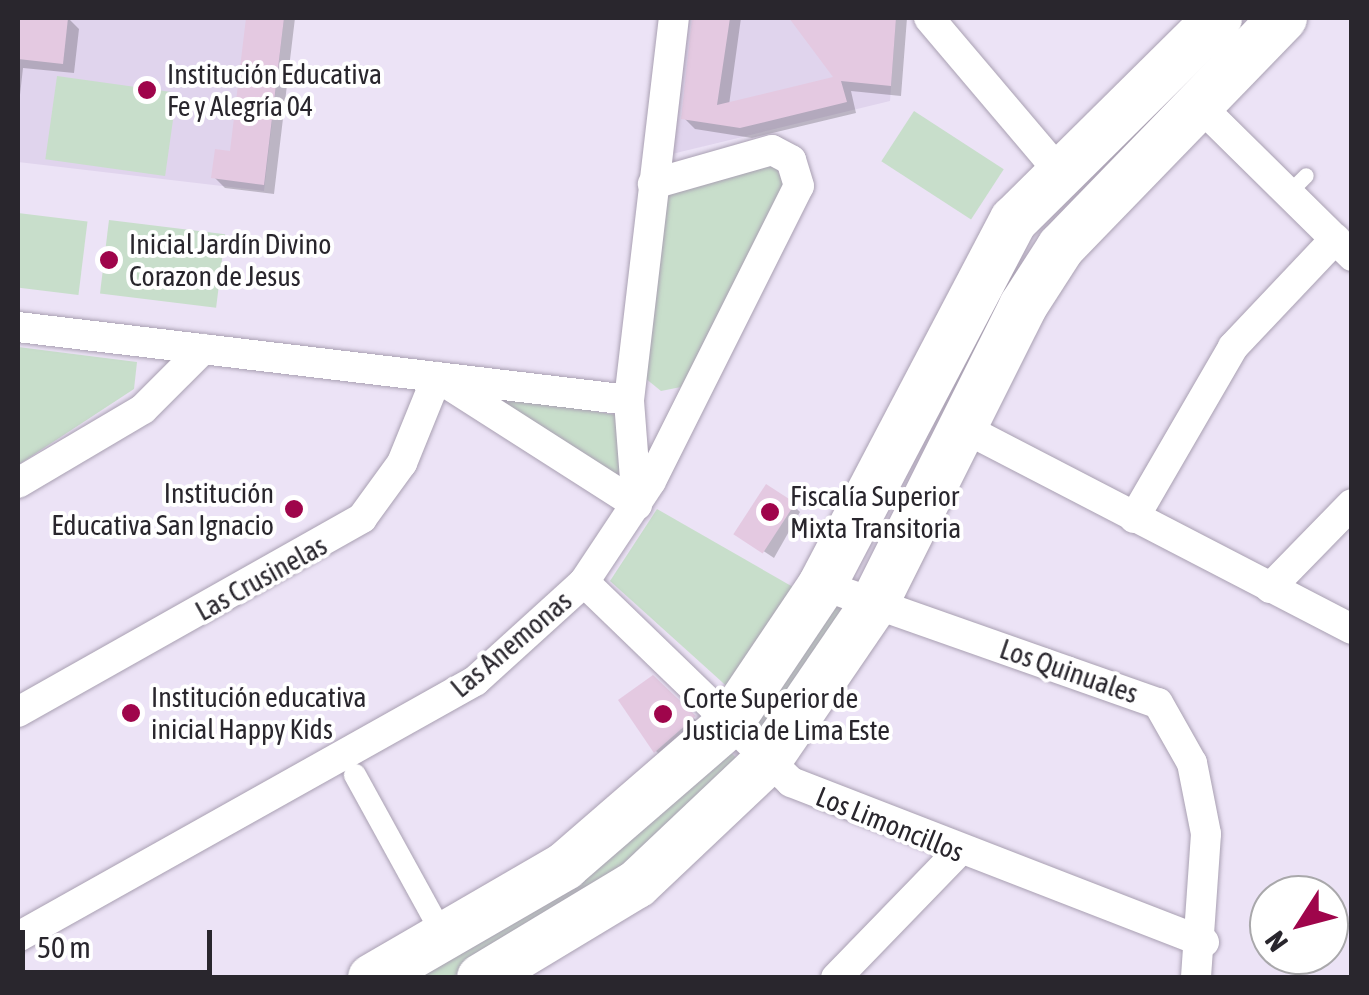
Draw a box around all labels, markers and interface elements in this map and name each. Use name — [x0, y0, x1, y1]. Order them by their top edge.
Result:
place label: Institución Educativa Fe y Alegría 04 — [167, 57, 382, 123]
marker: Institución Educativa Fe y Alegría 04 — [136, 79, 158, 101]
place label: Inicial Jardín Divino Corazon de Jesus — [129, 227, 331, 293]
marker: Inicial Jardín Divino Corazon de Jesus — [98, 249, 120, 271]
place label: Institución Educativa San Ignacio — [51, 476, 274, 542]
place label: Fiscalía Superior Mixta Transitoria — [790, 479, 961, 545]
marker: Institución Educativa San Ignacio — [283, 498, 305, 520]
marker: Fiscalía Superior Mixta Transitoria — [759, 501, 781, 523]
street label: Las Crusinelas — [189, 528, 333, 628]
street label: Las Anemonas — [444, 584, 578, 704]
street label: Los Quinuales — [996, 632, 1142, 710]
place label: Institución educativa inicial Happy Kids — [151, 680, 367, 746]
place label: Corte Superior de Justicia de Lima Este — [683, 681, 890, 747]
marker: Institución educativa inicial Happy Kids — [120, 702, 142, 724]
marker: Corte Superior de Justicia de Lima Este — [652, 703, 674, 725]
street label: Los Limoncillos — [811, 779, 969, 869]
north arrow — [1249, 875, 1349, 975]
scale bar — [25, 910, 218, 972]
text: N — [1259, 925, 1294, 958]
text: 50 m — [37, 930, 91, 964]

